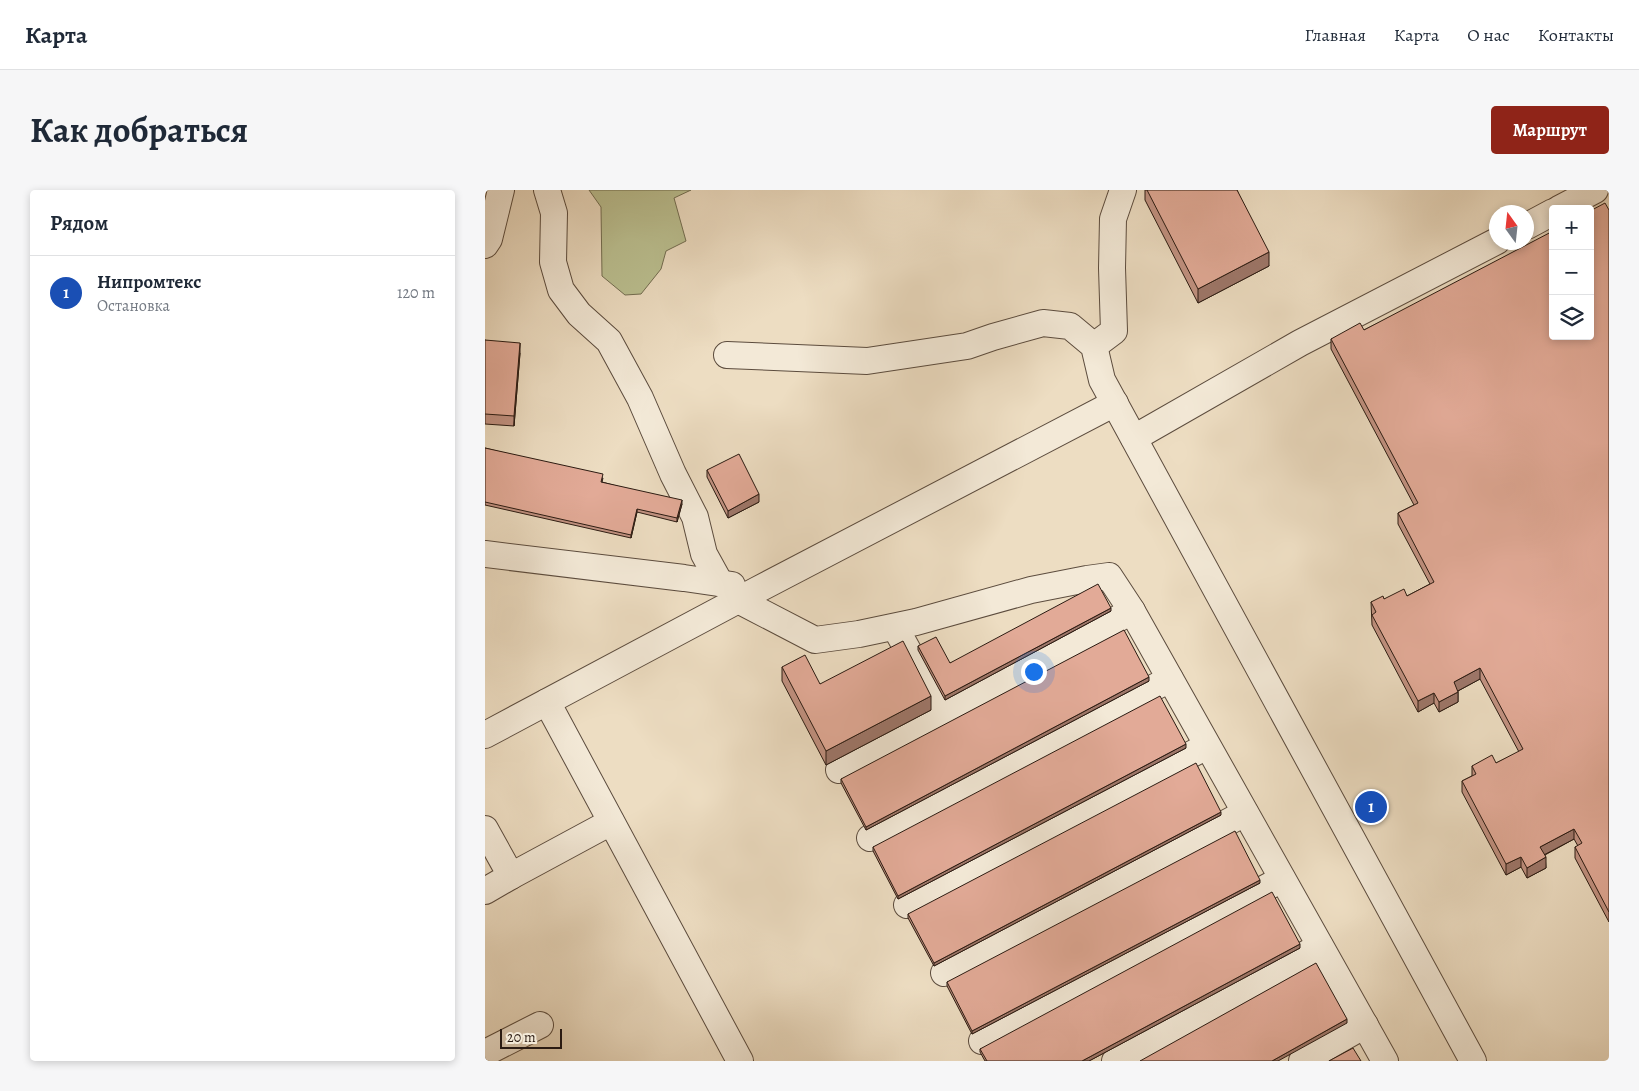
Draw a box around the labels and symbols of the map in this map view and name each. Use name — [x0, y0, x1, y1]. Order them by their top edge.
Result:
north arrow — [1489, 205, 1534, 250]
your location — [1021, 659, 1047, 685]
pin: 1 — [1355, 788, 1387, 826]
scale bar — [500, 1026, 563, 1049]

